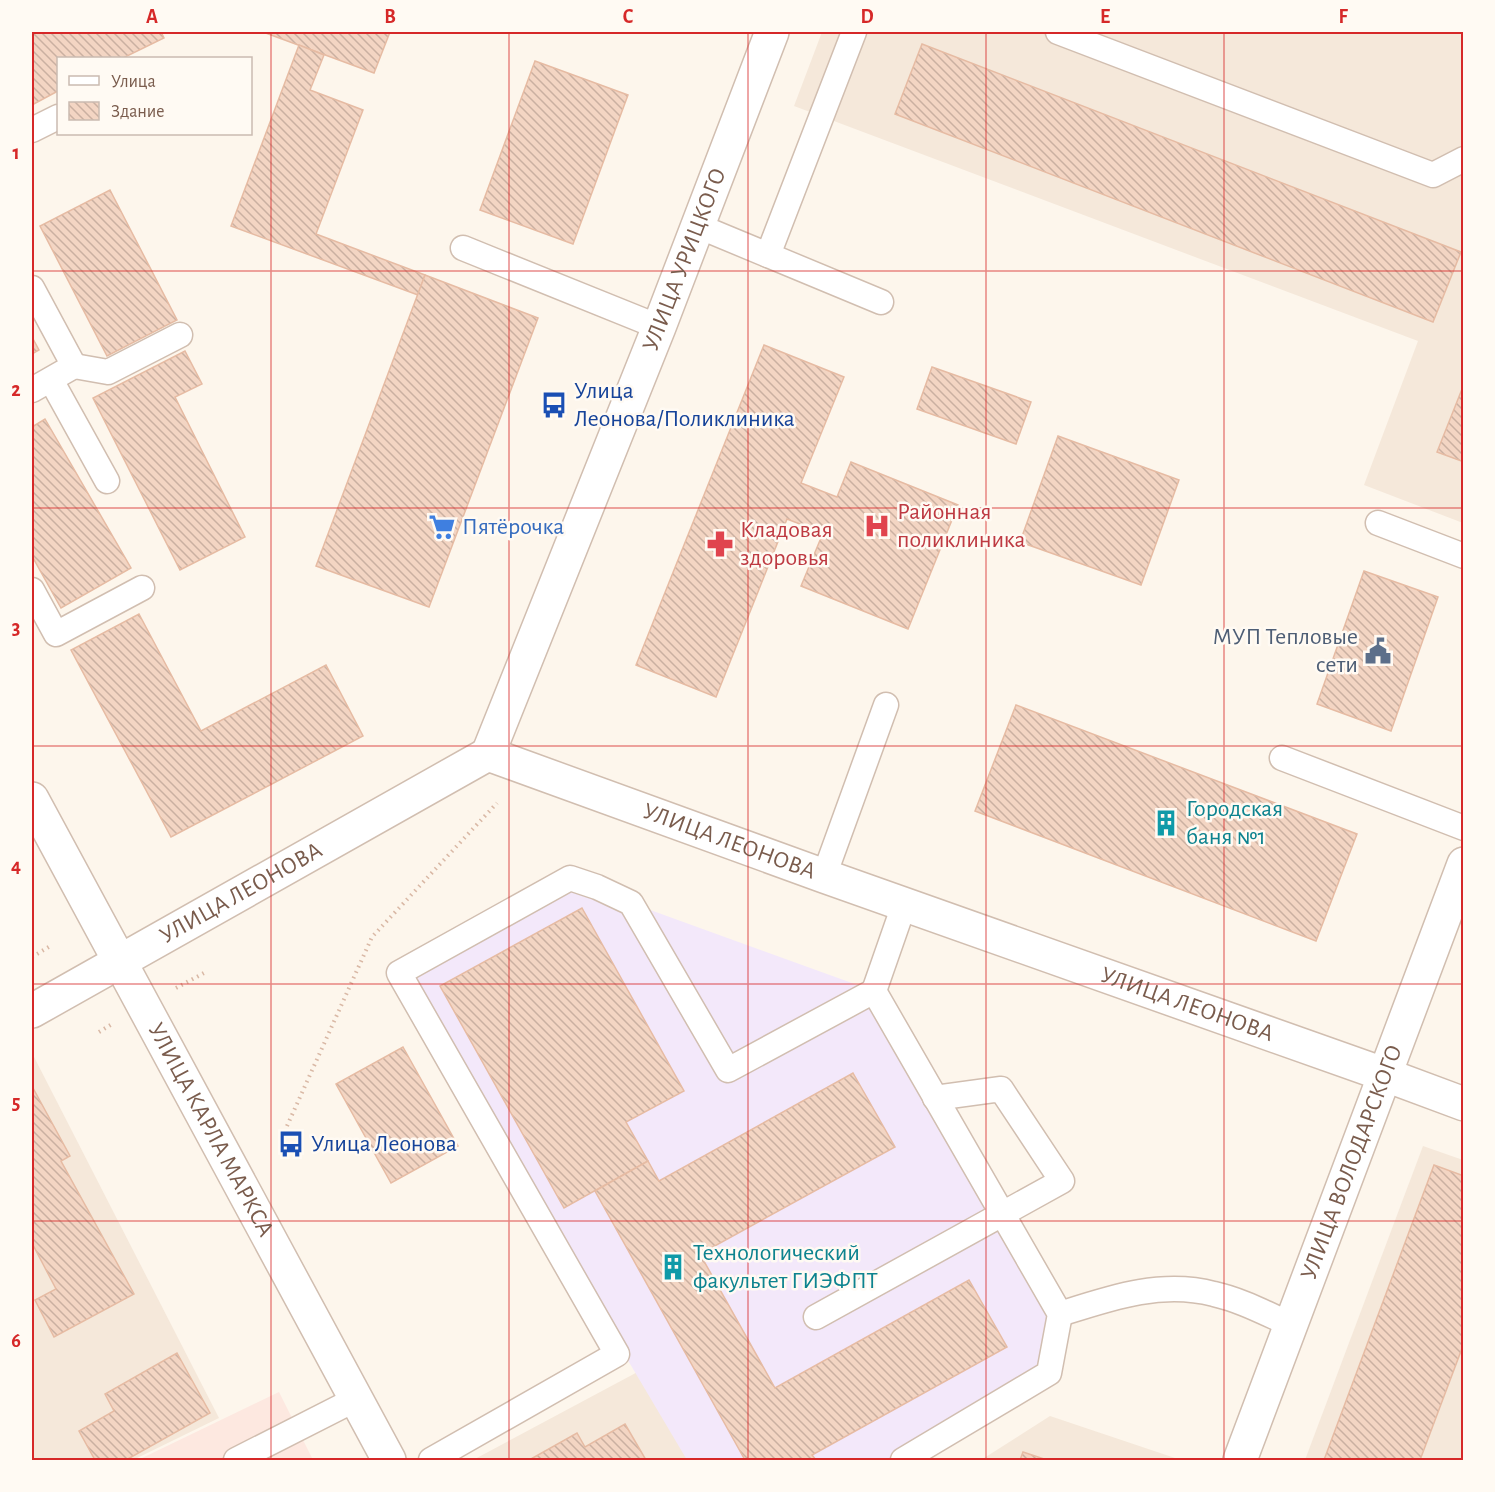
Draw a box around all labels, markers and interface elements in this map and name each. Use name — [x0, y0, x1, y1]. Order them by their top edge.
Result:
text: A — [146, 7, 158, 27]
text: B — [384, 7, 396, 27]
text: C — [623, 7, 634, 27]
text: D — [860, 7, 874, 27]
text: E — [1100, 7, 1110, 27]
text: F — [1338, 7, 1348, 27]
legend — [57, 57, 252, 135]
text: Улица — [111, 73, 156, 91]
text: Здание — [111, 103, 165, 121]
text: 1 — [12, 143, 20, 163]
street label: УЛИЦА УРИЦКОГО — [639, 165, 731, 355]
place label: Улица Леонова/Поликлиника — [574, 379, 795, 431]
text: 2 — [11, 380, 21, 400]
bus stop icon: Улица Леонова/Поликлиника — [539, 390, 569, 420]
place label: Районная поликлиника — [897, 500, 1025, 552]
hospital icon: Районная поликлиника — [862, 511, 892, 541]
supermarket icon: Пятёрочка — [427, 512, 457, 542]
place label: Пятёрочка — [462, 515, 564, 539]
place label: Кладовая здоровья — [740, 518, 833, 570]
pharmacy icon: Кладовая здоровья — [705, 529, 735, 559]
text: 3 — [12, 618, 20, 638]
place label: МУП Тепловые сети — [1212, 625, 1358, 677]
public building icon: МУП Тепловые сети — [1363, 636, 1393, 666]
place label: Городская баня №1 — [1186, 797, 1283, 849]
street label: УЛИЦА ЛЕОНОВА — [640, 799, 819, 884]
building icon: Городская баня №1 — [1151, 808, 1181, 838]
street label: УЛИЦА ЛЕОНОВА — [156, 838, 326, 948]
text: 4 — [11, 856, 21, 876]
street label: УЛИЦА ЛЕОНОВА — [1097, 963, 1277, 1046]
street label: УЛИЦА КАРЛА МАРКСА — [143, 1019, 278, 1241]
street label: УЛИЦА ВОЛОДАРСКОГО — [1297, 1042, 1407, 1283]
text: 5 — [12, 1093, 20, 1113]
bus stop icon: Улица Леонова — [276, 1129, 306, 1159]
place label: Улица Леонова — [311, 1132, 457, 1156]
place label: Технологический факультет ГИЭФПТ — [693, 1241, 879, 1293]
building icon: Технологический факультет ГИЭФПТ — [658, 1252, 688, 1282]
text: 6 — [11, 1331, 21, 1351]

